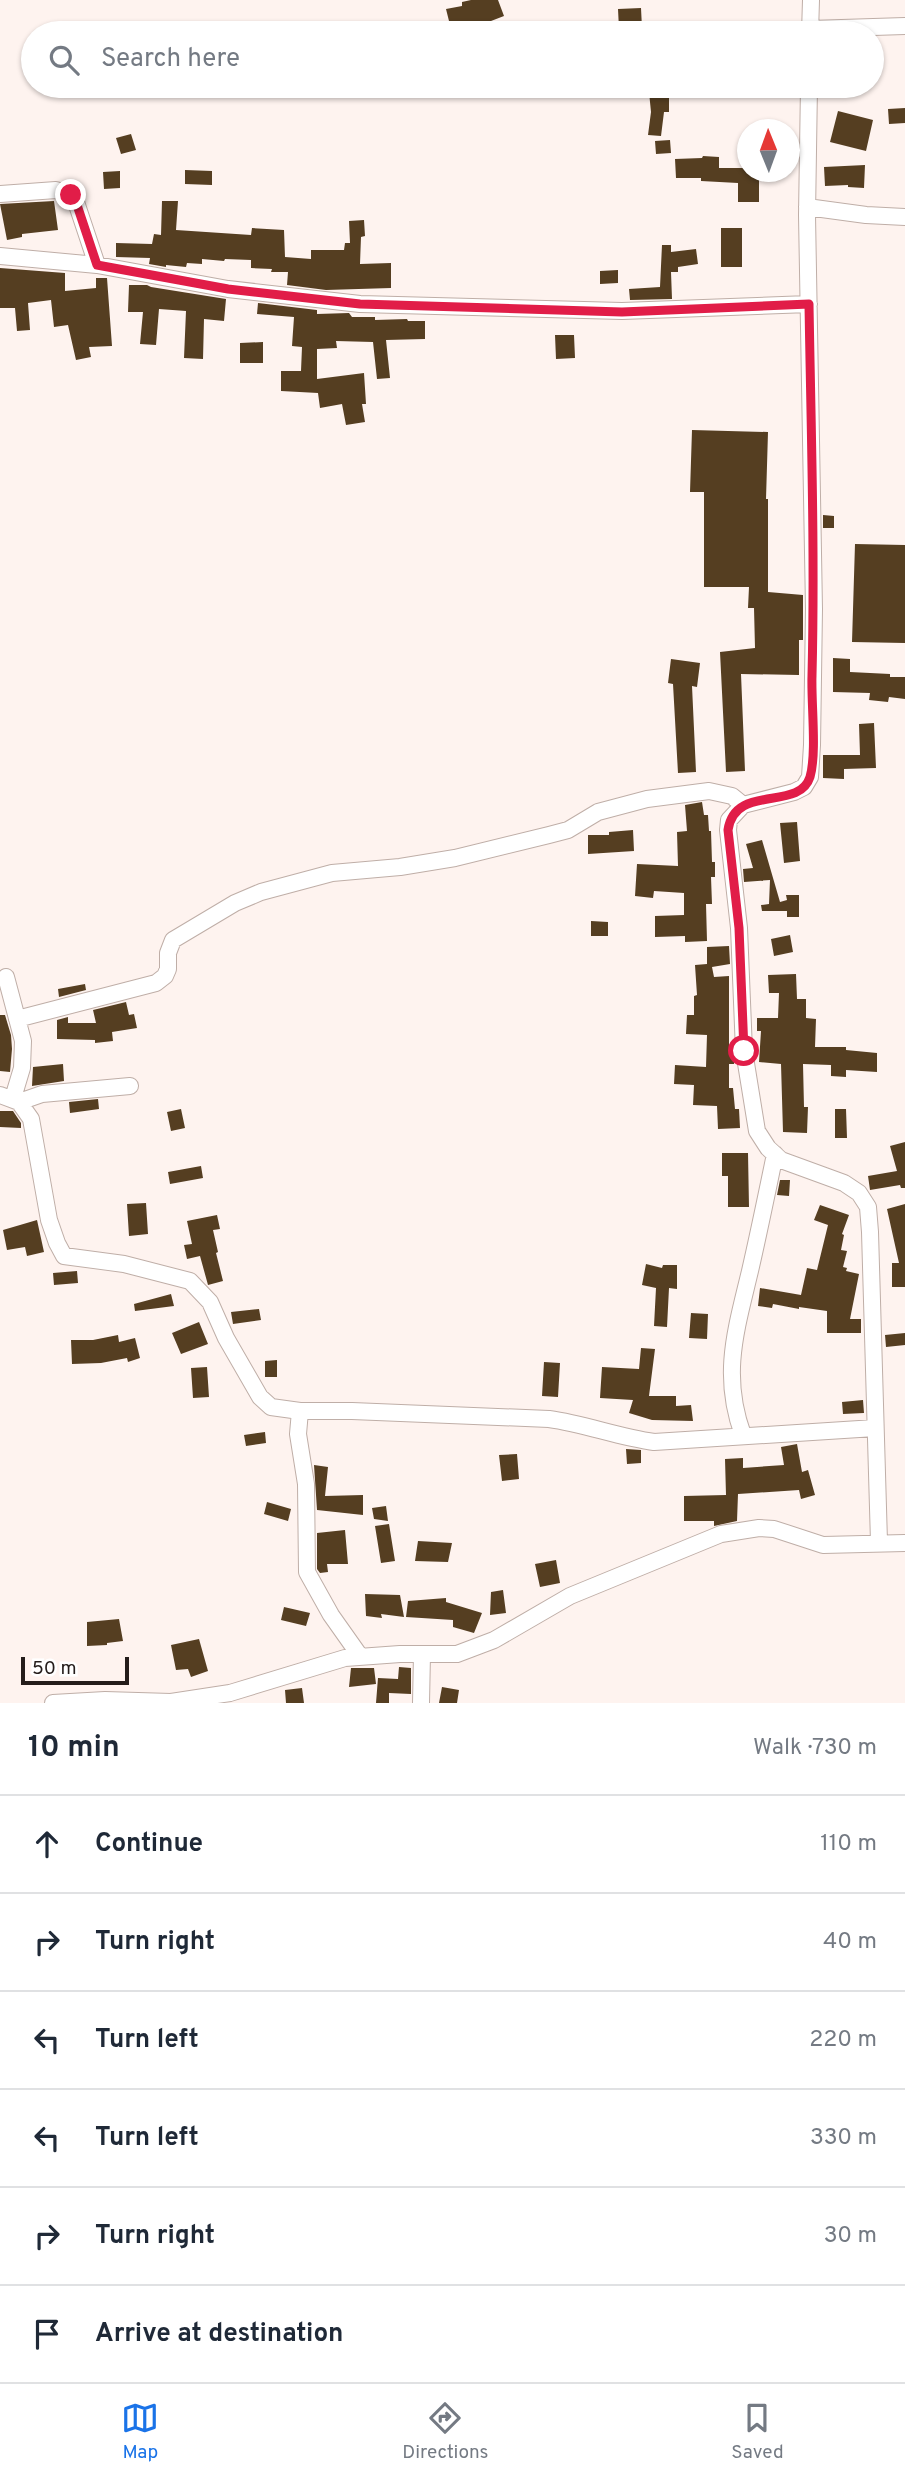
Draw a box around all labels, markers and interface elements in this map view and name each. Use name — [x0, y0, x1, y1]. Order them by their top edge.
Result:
search box — [21, 21, 884, 98]
icon: search — [45, 41, 83, 79]
text: Search here — [101, 43, 240, 76]
north arrow — [737, 119, 800, 182]
route end — [55, 179, 86, 210]
route start — [728, 1035, 759, 1066]
scale bar — [21, 1654, 130, 1686]
text: 50 m — [32, 1657, 77, 1681]
text: 10 min — [28, 1730, 120, 1767]
text: Walk · 730 m — [753, 1734, 877, 1763]
icon: ahead — [28, 1825, 66, 1863]
text: Continue — [95, 1828, 203, 1861]
text: 110 m — [820, 1830, 877, 1859]
icon: right — [28, 1923, 66, 1961]
text: Turn right — [95, 1926, 215, 1959]
text: 40 m — [823, 1928, 877, 1957]
icon: left — [28, 2021, 66, 2059]
text: Turn left — [95, 2024, 199, 2057]
text: 220 m — [809, 2026, 877, 2055]
icon: left — [28, 2119, 66, 2157]
text: Turn left — [95, 2122, 199, 2155]
text: 330 m — [810, 2124, 877, 2153]
icon: right — [28, 2217, 66, 2255]
text: Turn right — [95, 2220, 215, 2253]
text: 30 m — [824, 2222, 877, 2251]
icon: arrive — [28, 2315, 66, 2353]
text: Arrive at destination — [95, 2318, 343, 2351]
tab: Map — [121, 2399, 159, 2465]
tab: Directions — [402, 2399, 489, 2465]
tab: Saved — [731, 2399, 784, 2465]

